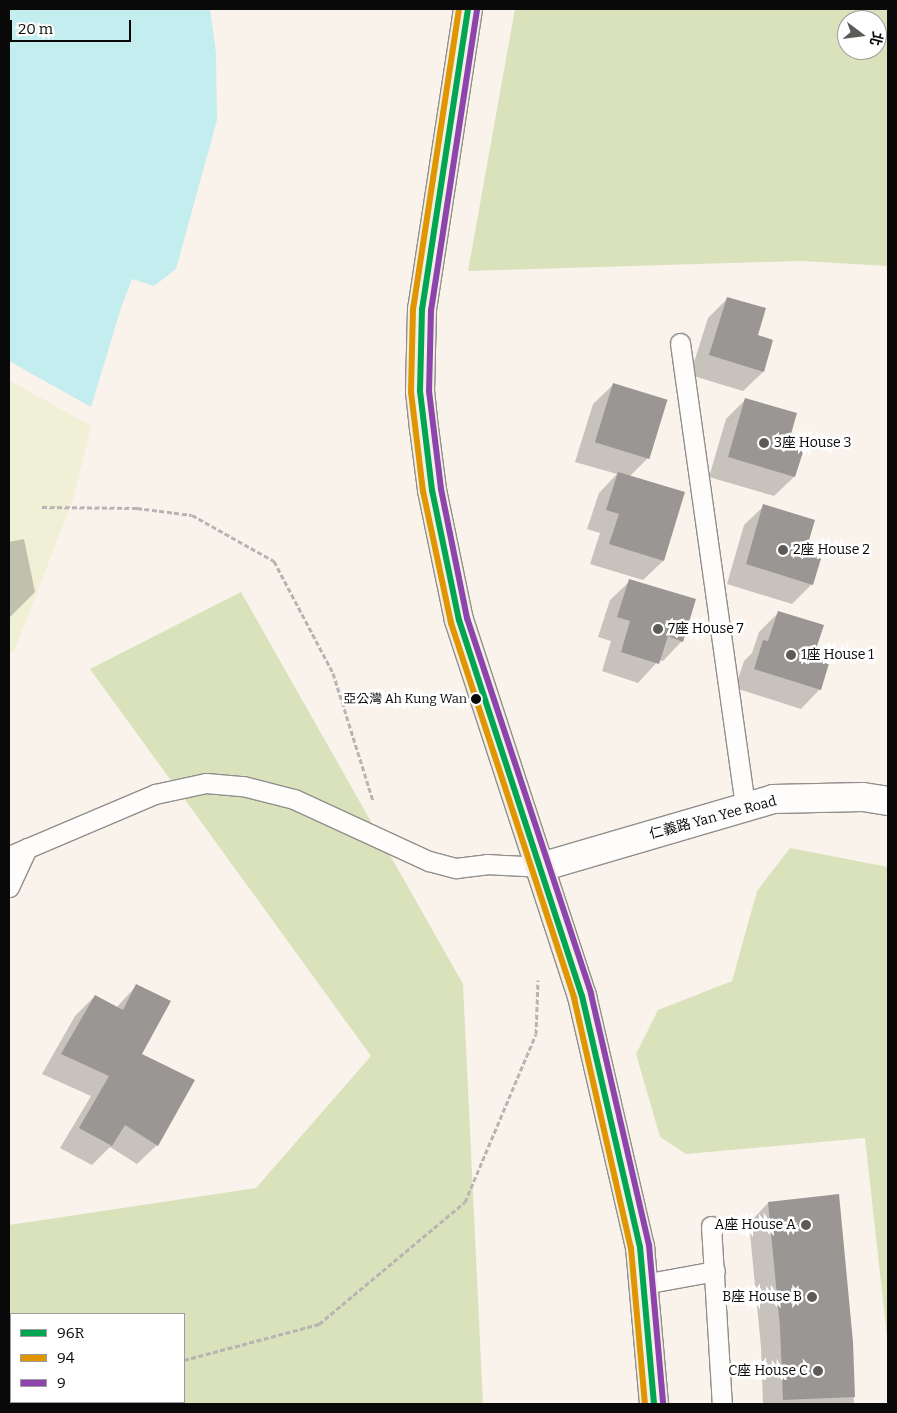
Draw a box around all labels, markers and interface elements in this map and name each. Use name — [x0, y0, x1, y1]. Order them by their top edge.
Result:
scale bar — [12, 10, 134, 42]
north arrow — [837, 10, 887, 60]
text: 20 m — [18, 20, 53, 38]
text: 北 — [866, 30, 886, 48]
place label: 3座 House 3 — [774, 435, 852, 451]
marker: 3座 House 3 — [758, 437, 770, 449]
place label: 2座 House 2 — [793, 542, 870, 558]
marker: 2座 House 2 — [777, 544, 789, 556]
place label: 7座 House 7 — [668, 621, 744, 637]
marker: 7座 House 7 — [652, 623, 664, 635]
place label: 1座 House 1 — [801, 647, 874, 663]
marker: 1座 House 1 — [785, 649, 797, 661]
place label: 亞公灣 Ah Kung Wan — [343, 691, 467, 707]
marker: 亞公灣 Ah Kung Wan — [471, 694, 481, 704]
street label: 仁義路 Yan Yee Road — [648, 793, 778, 843]
place label: A座 House A — [715, 1217, 796, 1233]
marker: A座 House A — [800, 1219, 812, 1231]
place label: B座 House B — [722, 1289, 802, 1305]
marker: B座 House B — [806, 1291, 818, 1303]
legend — [10, 1313, 185, 1403]
text: 96R — [57, 1324, 84, 1342]
text: 94 — [57, 1349, 75, 1367]
place label: C座 House C — [728, 1363, 808, 1379]
marker: C座 House C — [812, 1365, 824, 1377]
text: 9 — [57, 1374, 66, 1392]

